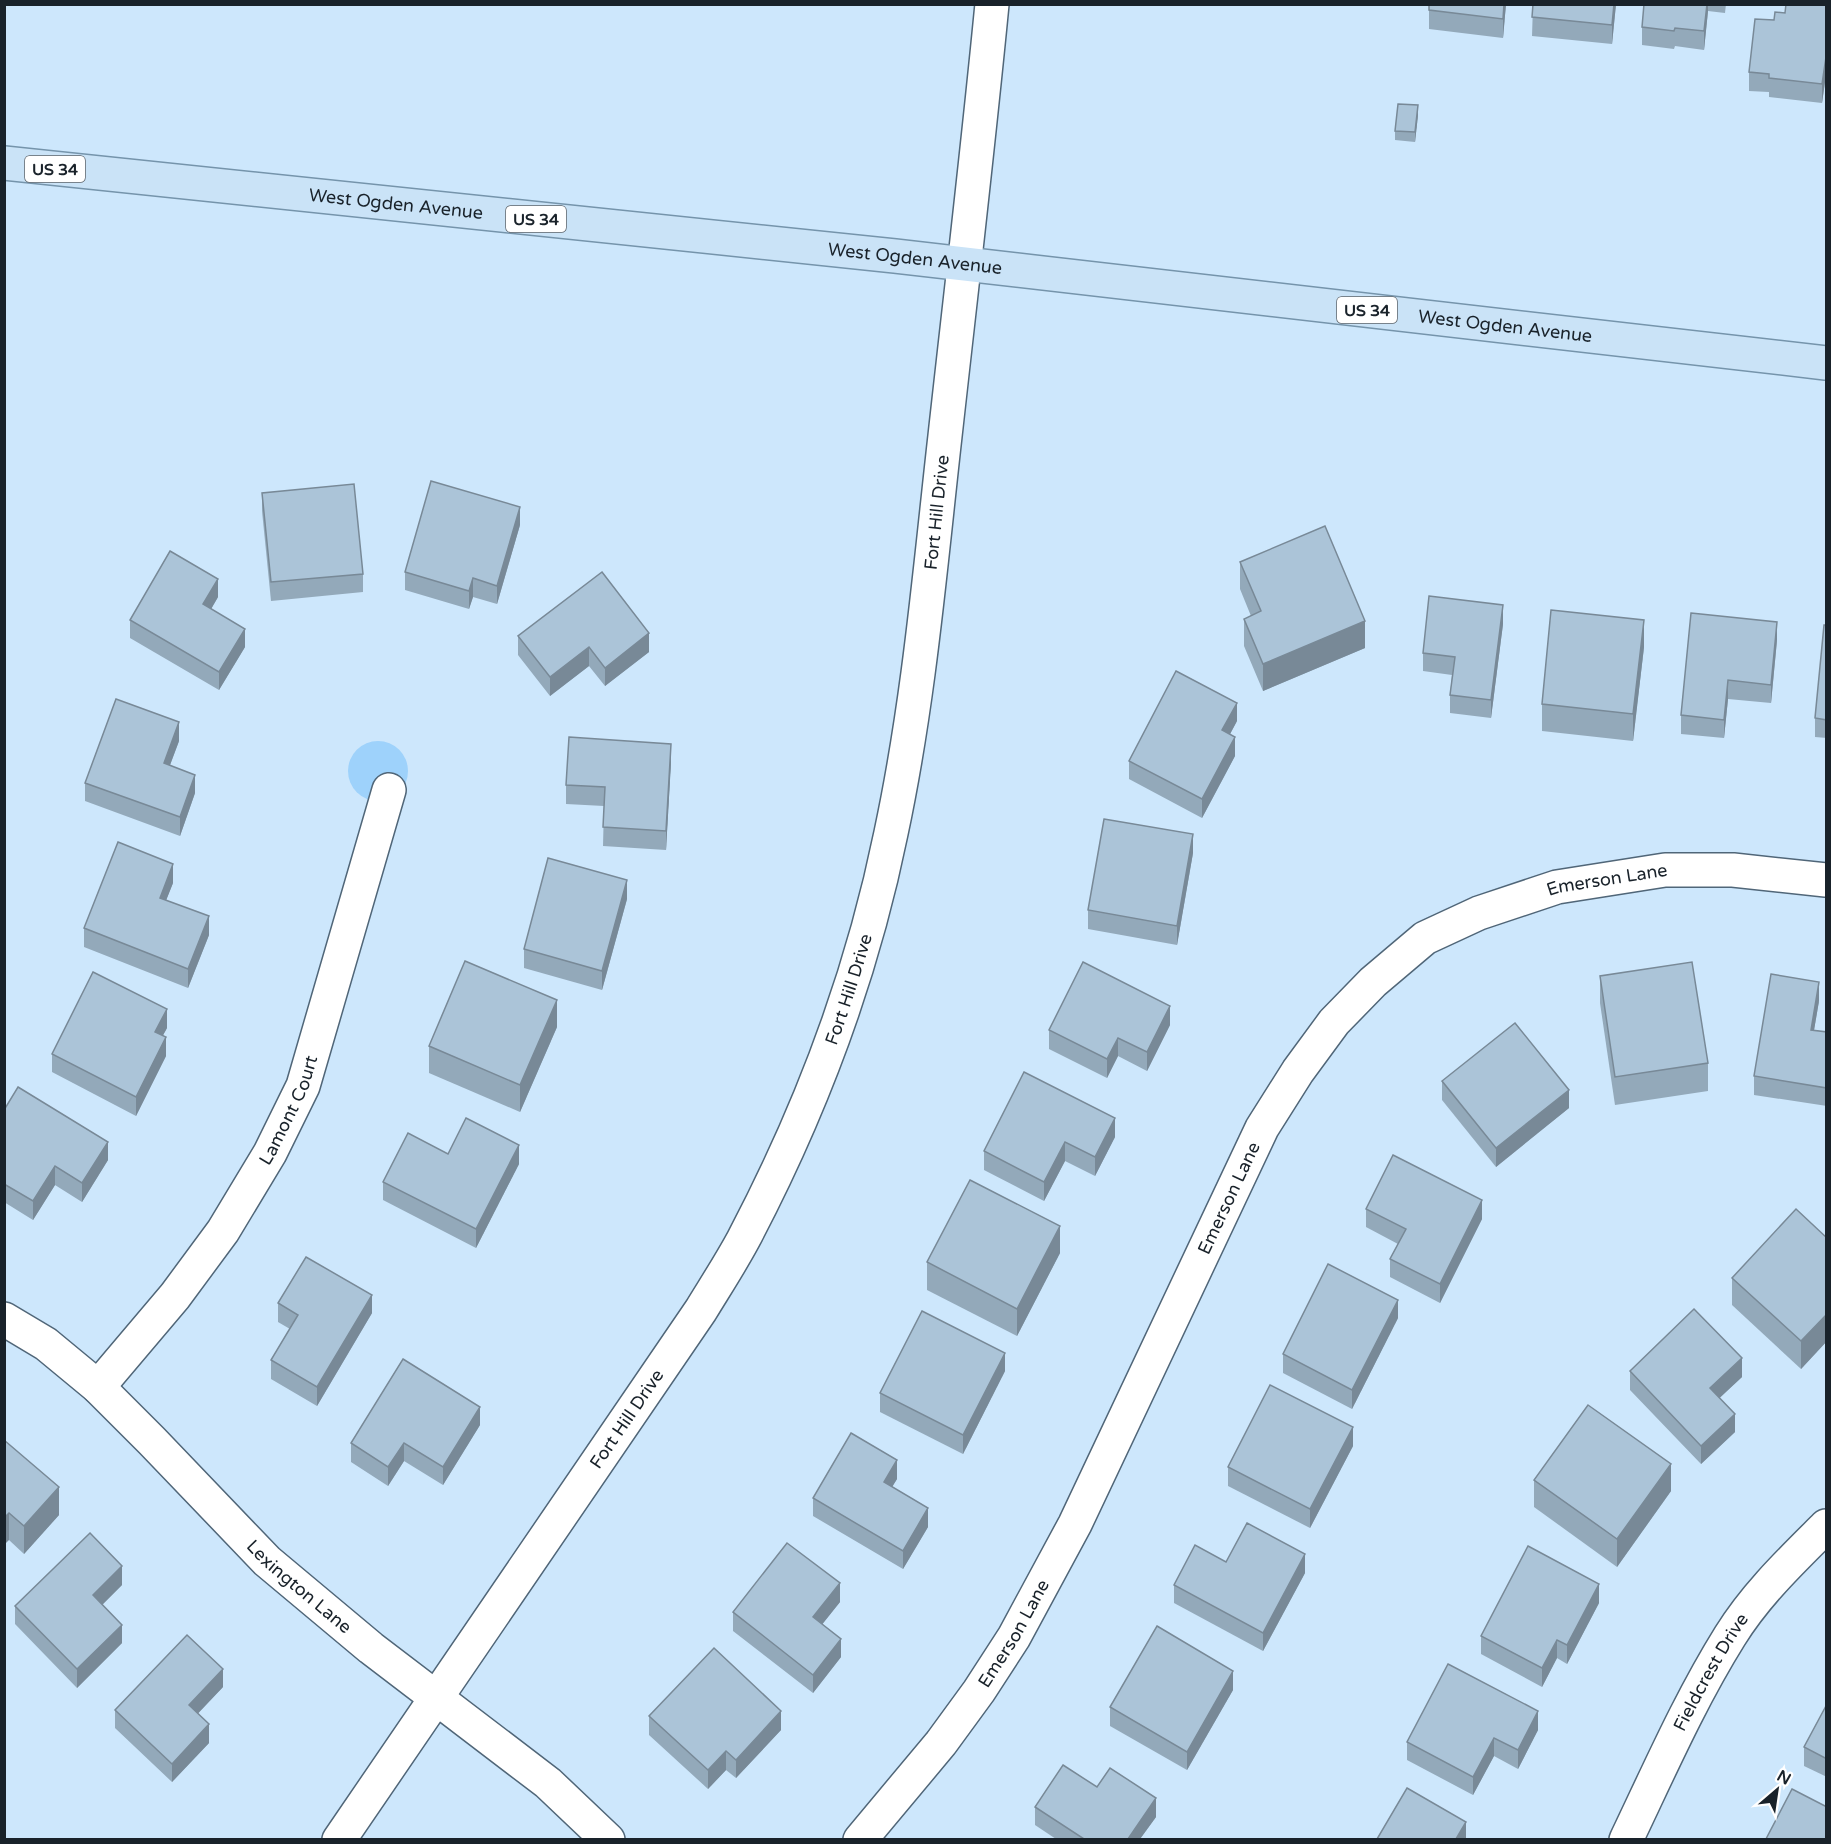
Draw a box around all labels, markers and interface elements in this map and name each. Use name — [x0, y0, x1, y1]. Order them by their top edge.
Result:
road number: US 34 — [25, 156, 85, 182]
street label: West Ogden Avenue — [308, 184, 484, 224]
road number: US 34 — [506, 206, 566, 232]
street label: West Ogden Avenue — [827, 238, 1003, 279]
road number: US 34 — [1337, 297, 1397, 323]
street label: West Ogden Avenue — [1417, 305, 1593, 347]
street label: Fort Hill Drive — [920, 454, 954, 571]
street label: Emerson Lane — [1544, 859, 1669, 901]
street label: Fort Hill Drive — [820, 931, 877, 1048]
street label: Lamont Court — [254, 1053, 322, 1169]
street label: Emerson Lane — [1193, 1138, 1265, 1258]
street label: Fort Hill Drive — [585, 1365, 668, 1473]
street label: Lexington Lane — [242, 1535, 356, 1638]
street label: Emerson Lane — [973, 1576, 1054, 1692]
street label: Fieldcrest Drive — [1669, 1609, 1753, 1735]
north arrow — [1747, 1760, 1807, 1820]
text: N — [1773, 1766, 1794, 1790]

